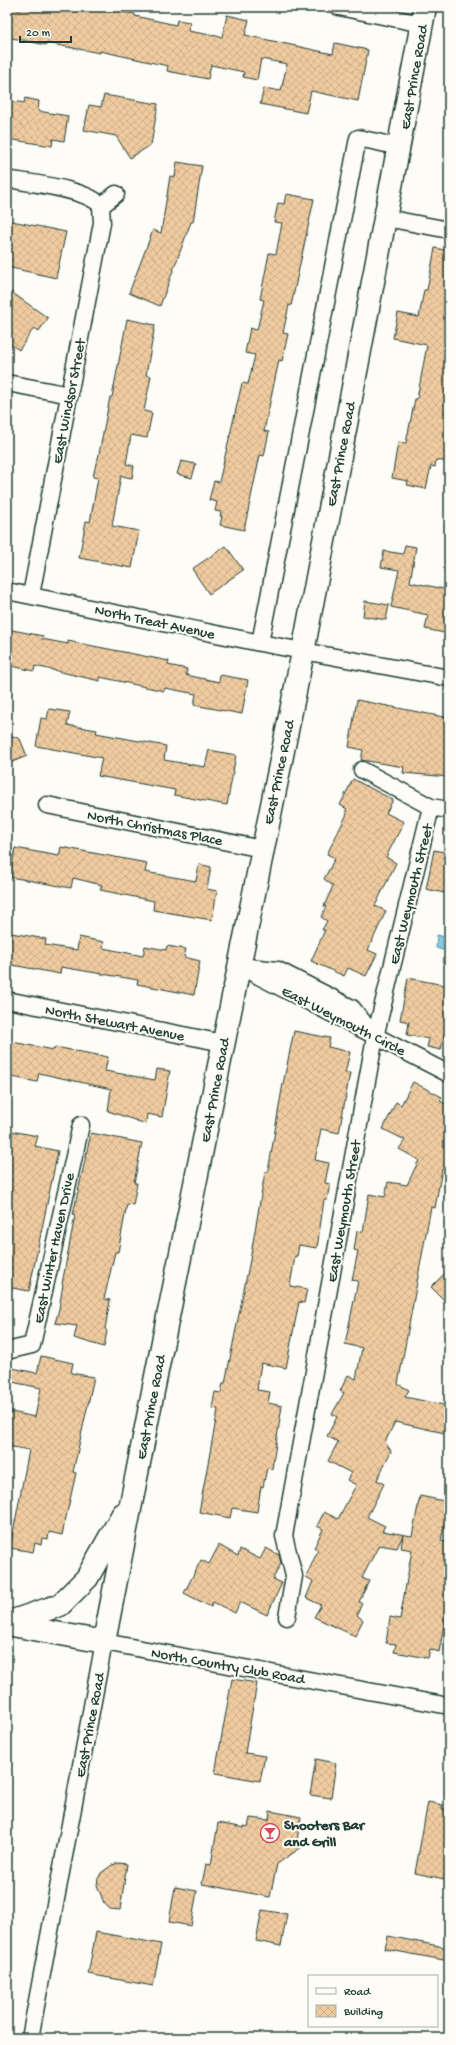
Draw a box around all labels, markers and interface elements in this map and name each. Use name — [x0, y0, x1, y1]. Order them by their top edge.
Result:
scale bar — [20, 18, 71, 44]
street label: East Prince Road — [397, 22, 433, 131]
text: 20 m — [26, 27, 51, 41]
street label: East Windsor Street — [49, 336, 91, 465]
street label: East Prince Road — [323, 399, 361, 508]
street label: North Treat Avenue — [93, 601, 217, 645]
street label: East Prince Road — [260, 718, 300, 826]
street label: North Christmas Place — [85, 807, 224, 851]
street label: East Weymouth Street — [386, 821, 439, 966]
street label: East Weymouth Circle — [278, 983, 408, 1061]
street label: North Stewart Avenue — [43, 1002, 186, 1046]
street label: East Prince Road — [197, 1035, 235, 1144]
street label: East Weymouth Street — [324, 1137, 367, 1284]
street label: East Winter Haven Drive — [30, 1171, 80, 1325]
street label: East Prince Road — [133, 1352, 171, 1461]
street label: North Country Club Road — [149, 1645, 307, 1690]
street label: East Prince Road — [72, 1670, 110, 1779]
place label: Shooters Bar and Grill — [283, 1817, 366, 1852]
bar icon: Shooters Bar and Grill — [259, 1822, 281, 1844]
legend — [308, 1975, 438, 2027]
text: Road — [344, 1986, 371, 2000]
text: Building — [343, 2006, 383, 2020]

